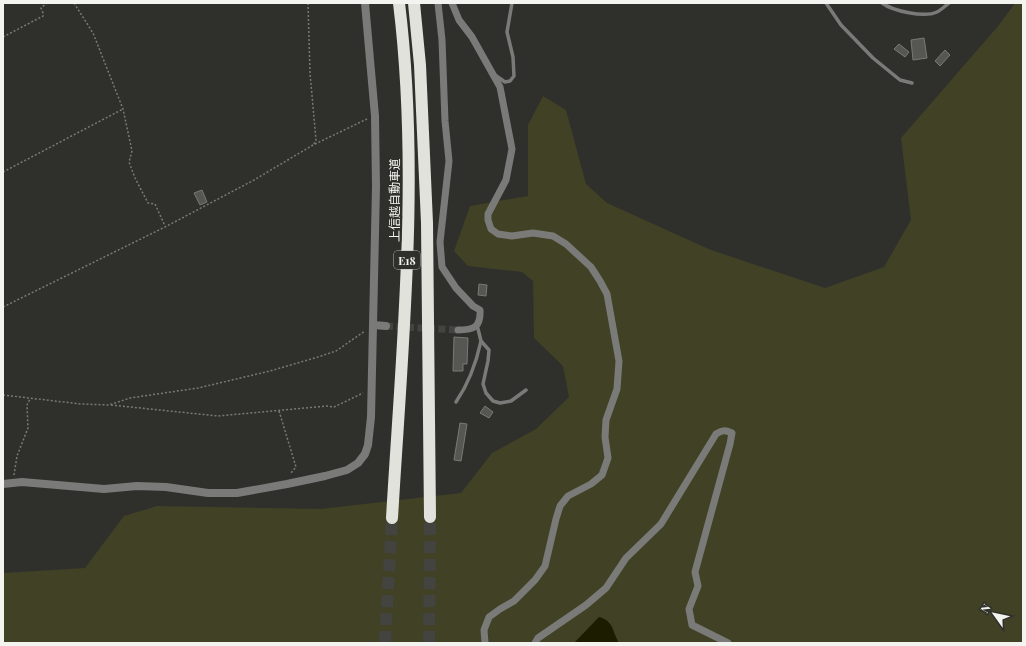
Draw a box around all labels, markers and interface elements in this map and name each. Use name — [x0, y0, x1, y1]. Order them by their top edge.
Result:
street label: 上信越自動車道 — [386, 158, 402, 242]
road number: E18 — [394, 251, 420, 269]
north arrow — [974, 594, 1014, 634]
text: N — [977, 601, 994, 616]

